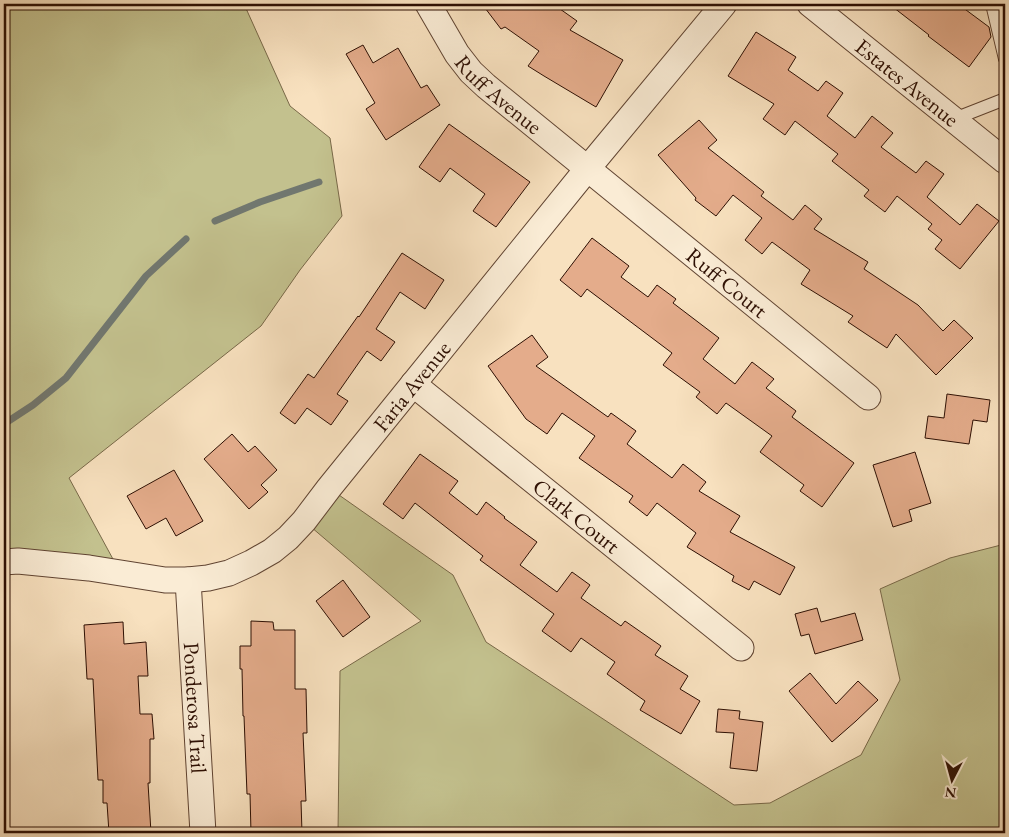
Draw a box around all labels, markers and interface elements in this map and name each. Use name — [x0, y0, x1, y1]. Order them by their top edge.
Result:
street label: Estates Avenue — [849, 32, 965, 134]
street label: Ruff Avenue — [448, 49, 548, 141]
street label: Ruff Court — [680, 241, 774, 325]
street label: Faria Avenue — [367, 335, 458, 438]
street label: Clark Court — [527, 472, 626, 560]
street label: Ponderosa Trail — [177, 641, 213, 774]
north arrow — [926, 754, 976, 804]
text: N — [943, 783, 957, 802]

